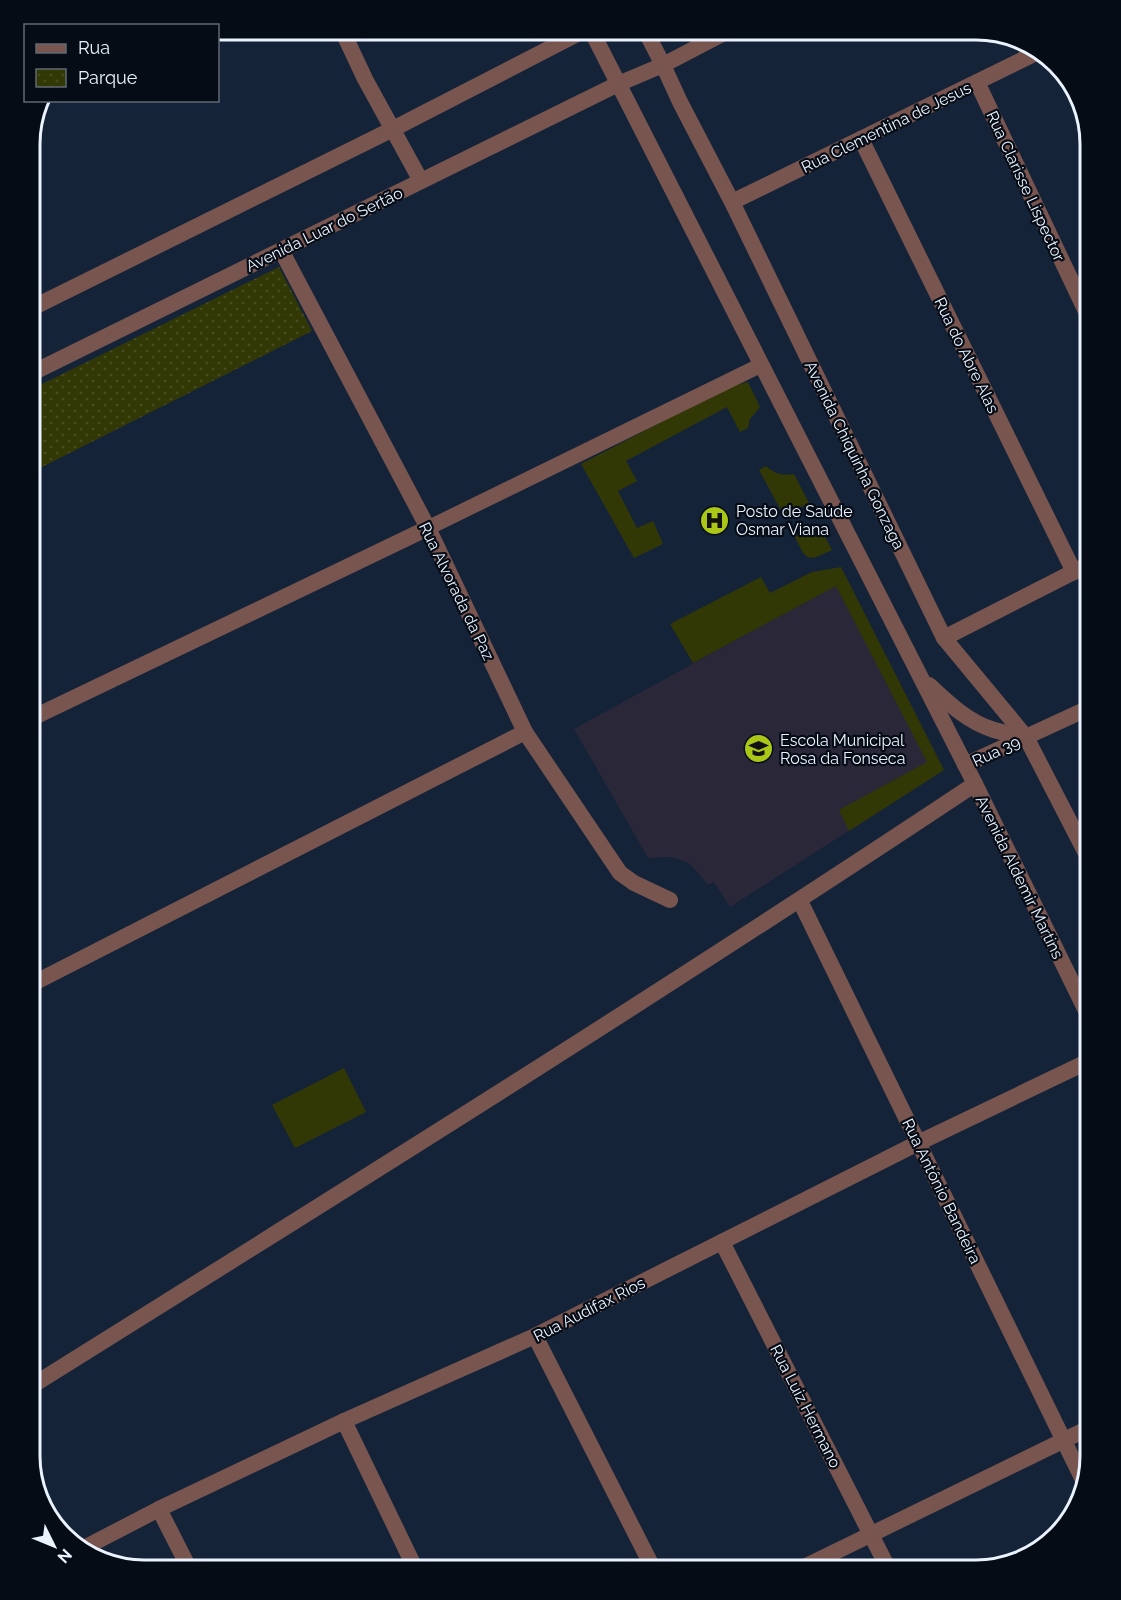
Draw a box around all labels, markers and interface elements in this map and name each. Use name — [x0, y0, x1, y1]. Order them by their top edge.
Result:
legend — [24, 24, 219, 102]
text: Rua — [78, 37, 110, 58]
text: Parque — [78, 67, 138, 88]
street label: Rua Clementina de Jesus — [798, 78, 974, 177]
street label: Rua Clarisse Lispector — [982, 108, 1069, 265]
street label: Avenida Luar do Sertão — [243, 183, 406, 276]
street label: Rua do Abre Alas — [930, 294, 1003, 416]
street label: Avenida Chiquinha Gonzaga — [801, 358, 908, 552]
place label: Posto de Saúde Osmar Viana — [736, 502, 853, 539]
hospital icon: Posto de Saúde Osmar Viana — [699, 504, 731, 536]
street label: Rua Alvorada da Paz — [415, 519, 498, 663]
place label: Escola Municipal Rosa da Fonseca — [780, 731, 905, 768]
street label: Rua 39 — [969, 732, 1023, 771]
school or university icon: Escola Municipal Rosa da Fonseca — [743, 733, 775, 765]
street label: Avenida Aldemir Martins — [972, 793, 1067, 962]
street label: Rua Antônio Bandeira — [898, 1116, 985, 1267]
street label: Rua Audifax Rios — [530, 1273, 649, 1346]
street label: Rua Luiz Hermano — [766, 1341, 845, 1471]
north arrow — [24, 1516, 84, 1576]
text: N — [53, 1545, 76, 1567]

